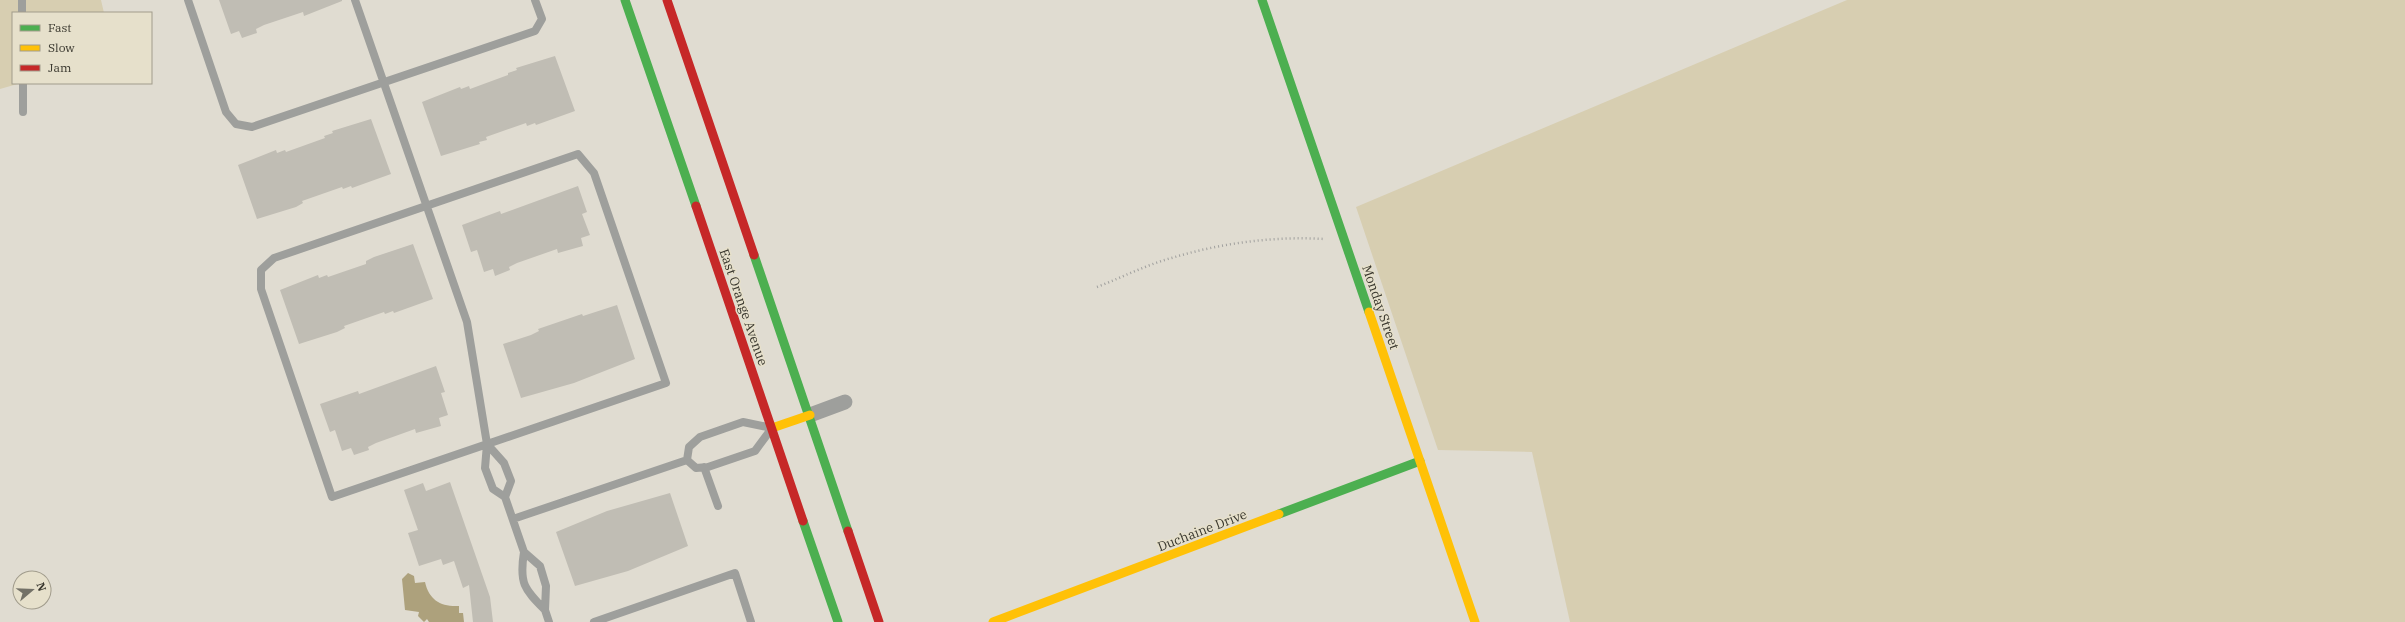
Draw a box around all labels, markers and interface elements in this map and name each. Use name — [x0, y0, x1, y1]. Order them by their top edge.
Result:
legend — [12, 12, 152, 84]
text: Fast — [48, 20, 72, 35]
text: Slow — [48, 40, 75, 55]
text: Jam — [48, 60, 72, 75]
street label: East Orange Avenue — [716, 247, 772, 368]
street label: Monday Street — [1358, 263, 1403, 352]
street label: Duchaine Drive — [1155, 506, 1249, 555]
north arrow — [12, 570, 52, 610]
text: N — [33, 580, 50, 593]

